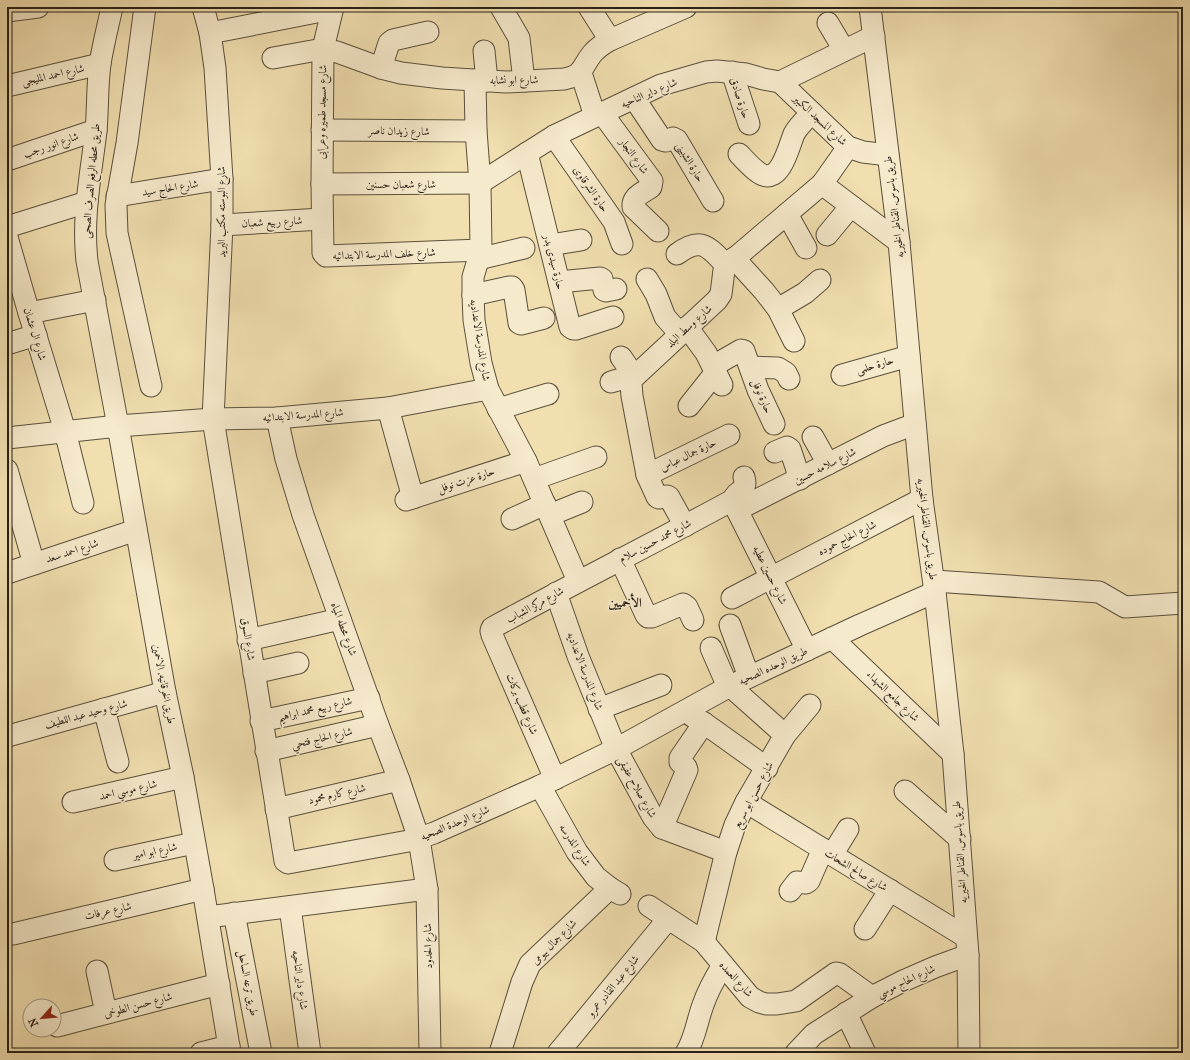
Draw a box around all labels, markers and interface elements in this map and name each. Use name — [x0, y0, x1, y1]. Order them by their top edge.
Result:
street label: شارع احمد المليجى — [21, 62, 86, 91]
street label: شارع مسجد طميره وعرابى — [315, 65, 332, 159]
street label: شارع ابو نشابه — [490, 73, 539, 90]
street label: شارع داير الناحيه — [619, 75, 680, 113]
street label: حارة صادق — [727, 76, 753, 121]
street label: شارع المسجد الكبير — [788, 91, 850, 150]
street label: طريق محطه الرفع الصرف الصحى — [80, 123, 105, 239]
street label: شارع زيدان ناصر — [367, 124, 430, 141]
street label: شارع انور رجب — [22, 129, 81, 163]
street label: شارع النجار — [614, 135, 651, 178]
street label: حارة الشبينى — [671, 140, 707, 185]
street label: طريق باسوس, القناطر الخيريه — [881, 155, 908, 259]
street label: حارة الشرقاوى — [570, 164, 612, 215]
street label: شارع البوسته مكتب البريد — [215, 166, 231, 258]
street label: شارع الحاج سيد — [141, 177, 200, 203]
street label: شارع شعبان حسنين — [366, 178, 436, 194]
street label: شارع ربيع شعبان — [241, 214, 303, 233]
street label: حارة سيدى بدر — [541, 232, 567, 291]
street label: شارع خلف المدرسة الابتدائيه — [332, 246, 436, 265]
street label: شارع المدرسة الاعداديه — [464, 298, 493, 382]
street label: شارع وسط البلد — [663, 302, 717, 352]
street label: شارع ال عثمان — [18, 306, 49, 363]
street label: حارة حلمى — [855, 353, 896, 378]
street label: حارة نوفل — [747, 377, 775, 416]
street label: شارع المدرسة الابتدائيه — [262, 406, 344, 427]
street label: حارة جمال عباس — [658, 436, 719, 474]
street label: شارع سلامه حسين — [792, 445, 860, 490]
street label: حارة عزت نوفل — [436, 465, 497, 497]
street label: طريق باسوس, القناطر الخيريه — [913, 477, 940, 581]
street label: شارع محمد حسين سلام — [617, 516, 695, 568]
street label: شارع الحاج حموده — [816, 518, 880, 562]
street label: شارع احمد سعد — [44, 536, 101, 569]
street label: شارع حسين عطيه — [747, 543, 790, 608]
street label: شارع مركز الشباب — [504, 584, 567, 629]
district label: الأخميين — [608, 593, 642, 611]
street label: شارع محطه المياه — [325, 600, 360, 659]
street label: شارع السوق — [235, 617, 258, 662]
street label: شارع المدرسة الاعداديه — [561, 630, 606, 713]
street label: طريق الخرقانيه, الاخمين — [149, 643, 178, 725]
street label: طريق الوحده الصحيه — [736, 644, 810, 689]
street label: شارع جامع الشهداء — [862, 668, 922, 726]
street label: شارع قطب بركات — [501, 671, 541, 738]
street label: شارع ربيع محمد ابراهيم — [277, 694, 354, 728]
street label: شارع وحيد عبد اللطيف — [43, 697, 130, 734]
street label: شارع الحاج فتحي — [290, 725, 355, 755]
street label: شارع صلاح عفيفى — [611, 754, 659, 822]
street label: شارع حسن ابو سريع — [730, 760, 779, 832]
street label: شارع موسي احمد — [98, 777, 159, 807]
street label: شارع كارم محمود — [307, 781, 368, 810]
street label: طريق باسوس, القناطر الخيريه — [950, 800, 971, 904]
street label: شارع الوحدة الصحيه — [419, 803, 493, 846]
street label: شارع المدرسه — [554, 821, 593, 870]
street label: شارع ابو امير — [131, 840, 179, 865]
street label: شارع صالح الشحات — [821, 846, 890, 896]
street label: شارع عرفات — [83, 899, 133, 926]
street label: شارع جمال بيومى — [529, 917, 582, 970]
street label: شارع الحدود — [421, 923, 438, 969]
street label: طريق ترعه الساحل — [233, 949, 261, 1017]
street label: شارع داير الناحيه — [286, 949, 311, 1011]
street label: شارع عبد القادر عمرو — [584, 953, 644, 1022]
street label: شارع العمده — [714, 958, 756, 1002]
street label: شارع الحاج موسي — [875, 962, 939, 1004]
street label: شارع حسن الطوخى — [102, 990, 174, 1023]
north arrow — [22, 998, 62, 1038]
text: N — [26, 1015, 41, 1029]

